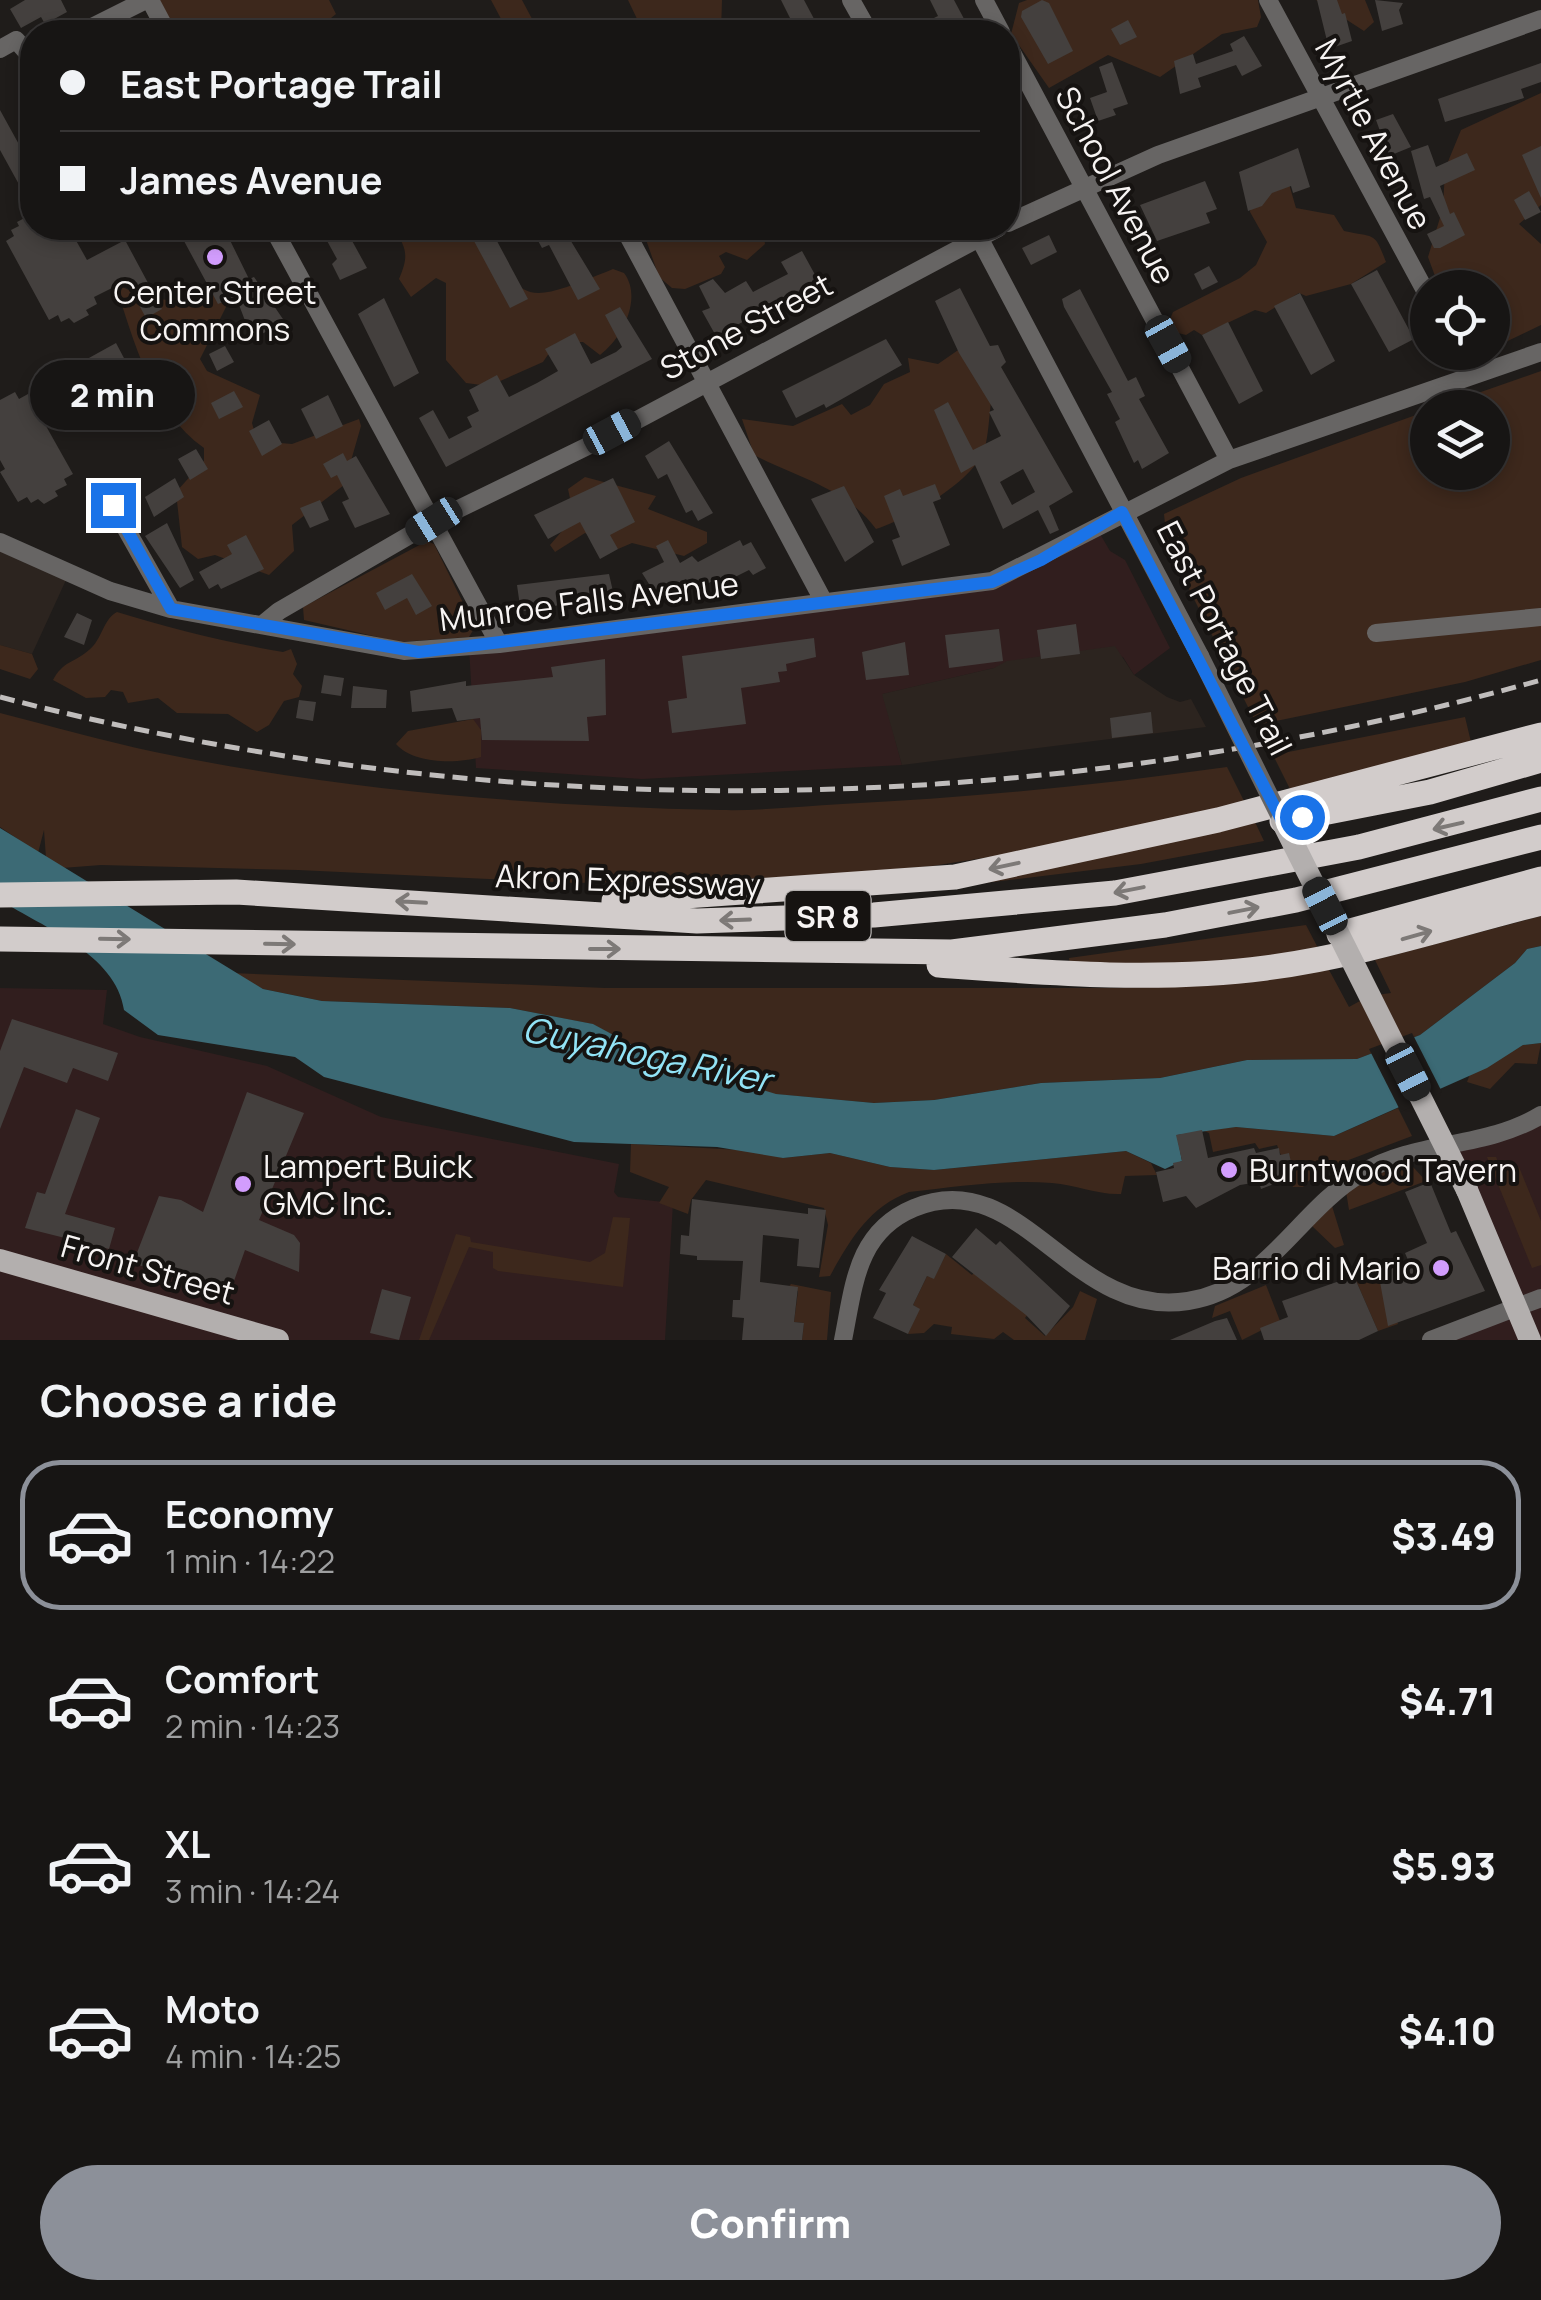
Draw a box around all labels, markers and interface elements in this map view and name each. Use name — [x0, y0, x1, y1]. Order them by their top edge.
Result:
street label: Myrtle Avenue — [1305, 31, 1443, 237]
text: East Portage Trail — [120, 57, 443, 109]
street label: School Avenue — [1045, 79, 1187, 291]
text: James Avenue — [120, 153, 383, 205]
marker: Center Street Commons — [204, 246, 226, 268]
street label: Stone Street — [652, 262, 840, 390]
place label: Center Street Commons — [114, 270, 316, 351]
map controls — [1410, 270, 1510, 490]
button: locate — [1410, 270, 1510, 370]
car — [1140, 310, 1196, 378]
callout: 2 min — [31, 360, 196, 430]
text: 2 min — [70, 373, 155, 417]
button: layers — [1410, 390, 1510, 490]
car — [578, 405, 646, 459]
route end — [91, 483, 136, 528]
car — [401, 492, 467, 550]
street label: East Portage Trail — [1147, 513, 1303, 763]
street label: Munroe Falls Avenue — [437, 561, 741, 641]
route start — [1280, 795, 1325, 840]
one-way arrow — [1433, 818, 1465, 836]
street label: Akron Expressway — [494, 853, 762, 907]
one-way arrow — [989, 857, 1021, 876]
car — [1298, 872, 1352, 940]
one-way arrow — [1114, 882, 1146, 901]
road number: SR 8 — [786, 891, 870, 941]
one-way arrow — [396, 892, 428, 911]
one-way arrow — [1227, 900, 1260, 919]
one-way arrow — [720, 910, 752, 929]
one-way arrow — [1401, 924, 1432, 943]
one-way arrow — [98, 930, 130, 949]
one-way arrow — [263, 935, 295, 954]
one-way arrow — [588, 940, 620, 958]
water label: Cuyahoga River — [519, 1004, 780, 1105]
car — [1381, 1038, 1435, 1106]
place label: Lampert Buick GMC Inc. — [263, 1144, 473, 1225]
place label: Burntwood Tavern — [1249, 1148, 1517, 1192]
marker: Burntwood Tavern — [1218, 1159, 1240, 1181]
marker: Lampert Buick GMC Inc. — [232, 1173, 254, 1195]
street label: Front Street — [56, 1223, 240, 1315]
place label: Barrio di Mario — [1212, 1246, 1421, 1290]
marker: Barrio di Mario — [1430, 1257, 1452, 1279]
text: Choose a ride — [40, 1369, 337, 1431]
text: Economy — [165, 1487, 334, 1539]
icon: car — [45, 1490, 135, 1580]
text: $3.49 — [1391, 1509, 1496, 1561]
text: 1 min · 14:22 — [165, 1539, 335, 1583]
text: Comfort — [165, 1652, 319, 1704]
icon: car — [45, 1655, 135, 1745]
text: $4.71 — [1399, 1674, 1496, 1726]
text: 2 min · 14:23 — [165, 1704, 340, 1748]
text: XL — [165, 1817, 210, 1869]
icon: car — [45, 1820, 135, 1910]
text: $5.93 — [1391, 1839, 1496, 1891]
text: 3 min · 14:24 — [165, 1869, 340, 1913]
text: Moto — [165, 1982, 260, 2034]
icon: car — [45, 1985, 135, 2075]
text: $4.10 — [1399, 2004, 1496, 2056]
text: 4 min · 14:25 — [165, 2034, 342, 2078]
button: Confirm — [40, 2165, 1501, 2280]

